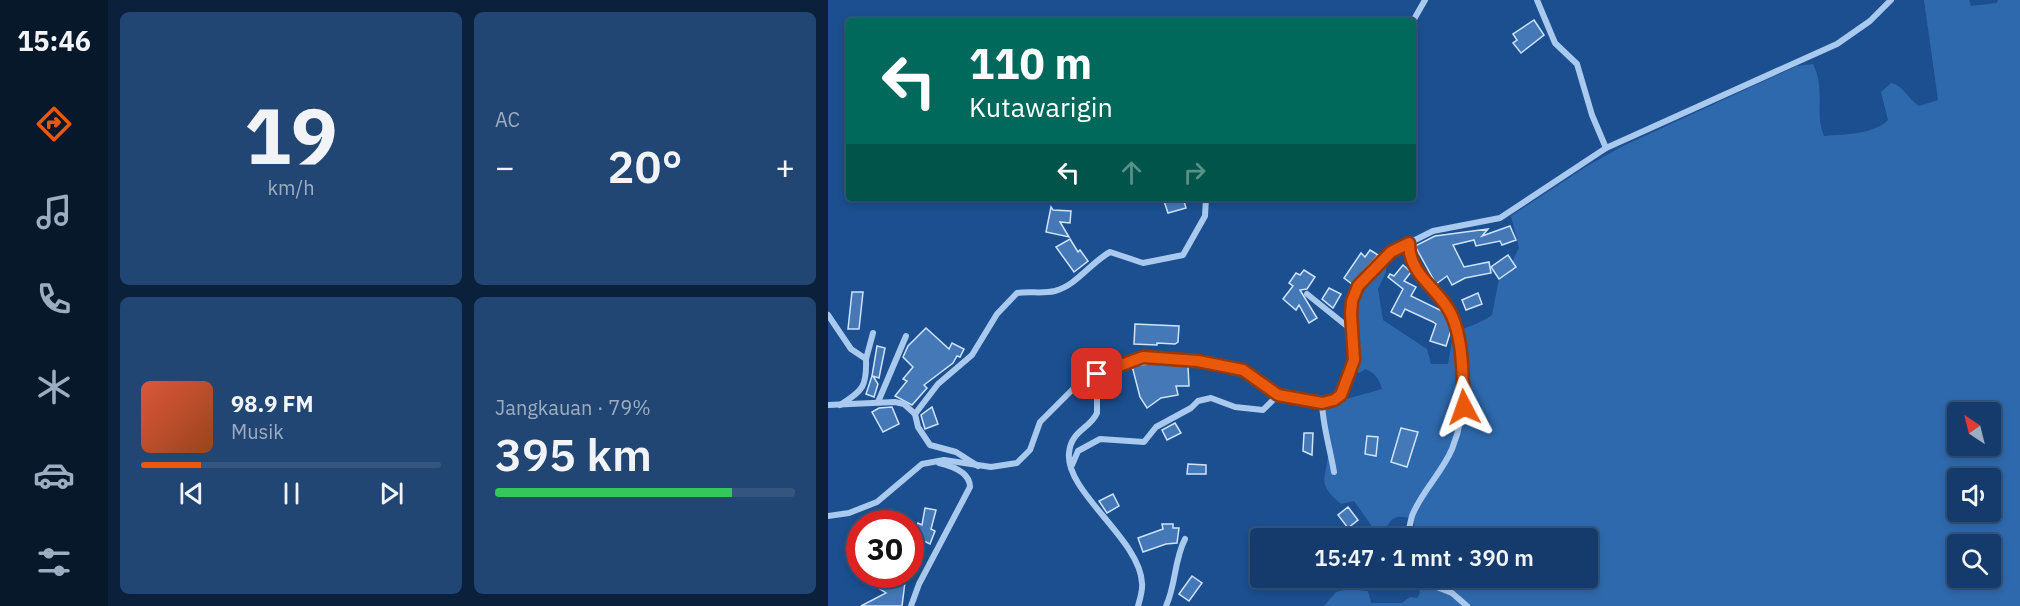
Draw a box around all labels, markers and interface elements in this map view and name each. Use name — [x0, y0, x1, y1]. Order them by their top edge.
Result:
text: 15:46 — [17, 23, 91, 58]
text: 110 m — [969, 36, 1092, 91]
icon: left — [870, 42, 948, 120]
text: 19 — [244, 84, 338, 185]
text: Kutawarigin — [969, 89, 1113, 124]
icon: directions — [33, 103, 75, 145]
text: AC — [495, 106, 520, 133]
text: 20° — [607, 137, 683, 195]
text: − — [495, 145, 515, 188]
text: + — [775, 145, 795, 188]
icon: left — [1052, 156, 1085, 189]
icon: ahead — [1115, 156, 1148, 189]
icon: right — [1178, 156, 1211, 189]
text: km/h — [267, 174, 315, 201]
icon: music — [33, 191, 75, 233]
icon: phone — [33, 278, 75, 320]
pin — [1071, 348, 1122, 399]
icon: arrive — [1080, 357, 1113, 390]
icon: climate — [33, 366, 75, 408]
position arrow — [1432, 375, 1496, 439]
text: 98.9 FM — [231, 389, 314, 418]
text: Jangkauan · 79% — [495, 394, 651, 421]
north arrow — [1947, 402, 2001, 456]
map controls — [1947, 402, 2001, 588]
text: Musik — [231, 418, 284, 445]
text: 395 km — [495, 425, 652, 483]
icon: car — [33, 454, 75, 496]
button: sound — [1947, 468, 2001, 522]
icon: previous — [175, 477, 208, 510]
icon: pause — [275, 477, 308, 510]
icon: next — [375, 477, 408, 510]
speed limit sign: 30 — [846, 510, 924, 588]
button: search — [1947, 534, 2001, 588]
icon: filters — [33, 541, 75, 583]
text: 15:47 · 1 mnt · 390 m — [1314, 543, 1534, 572]

